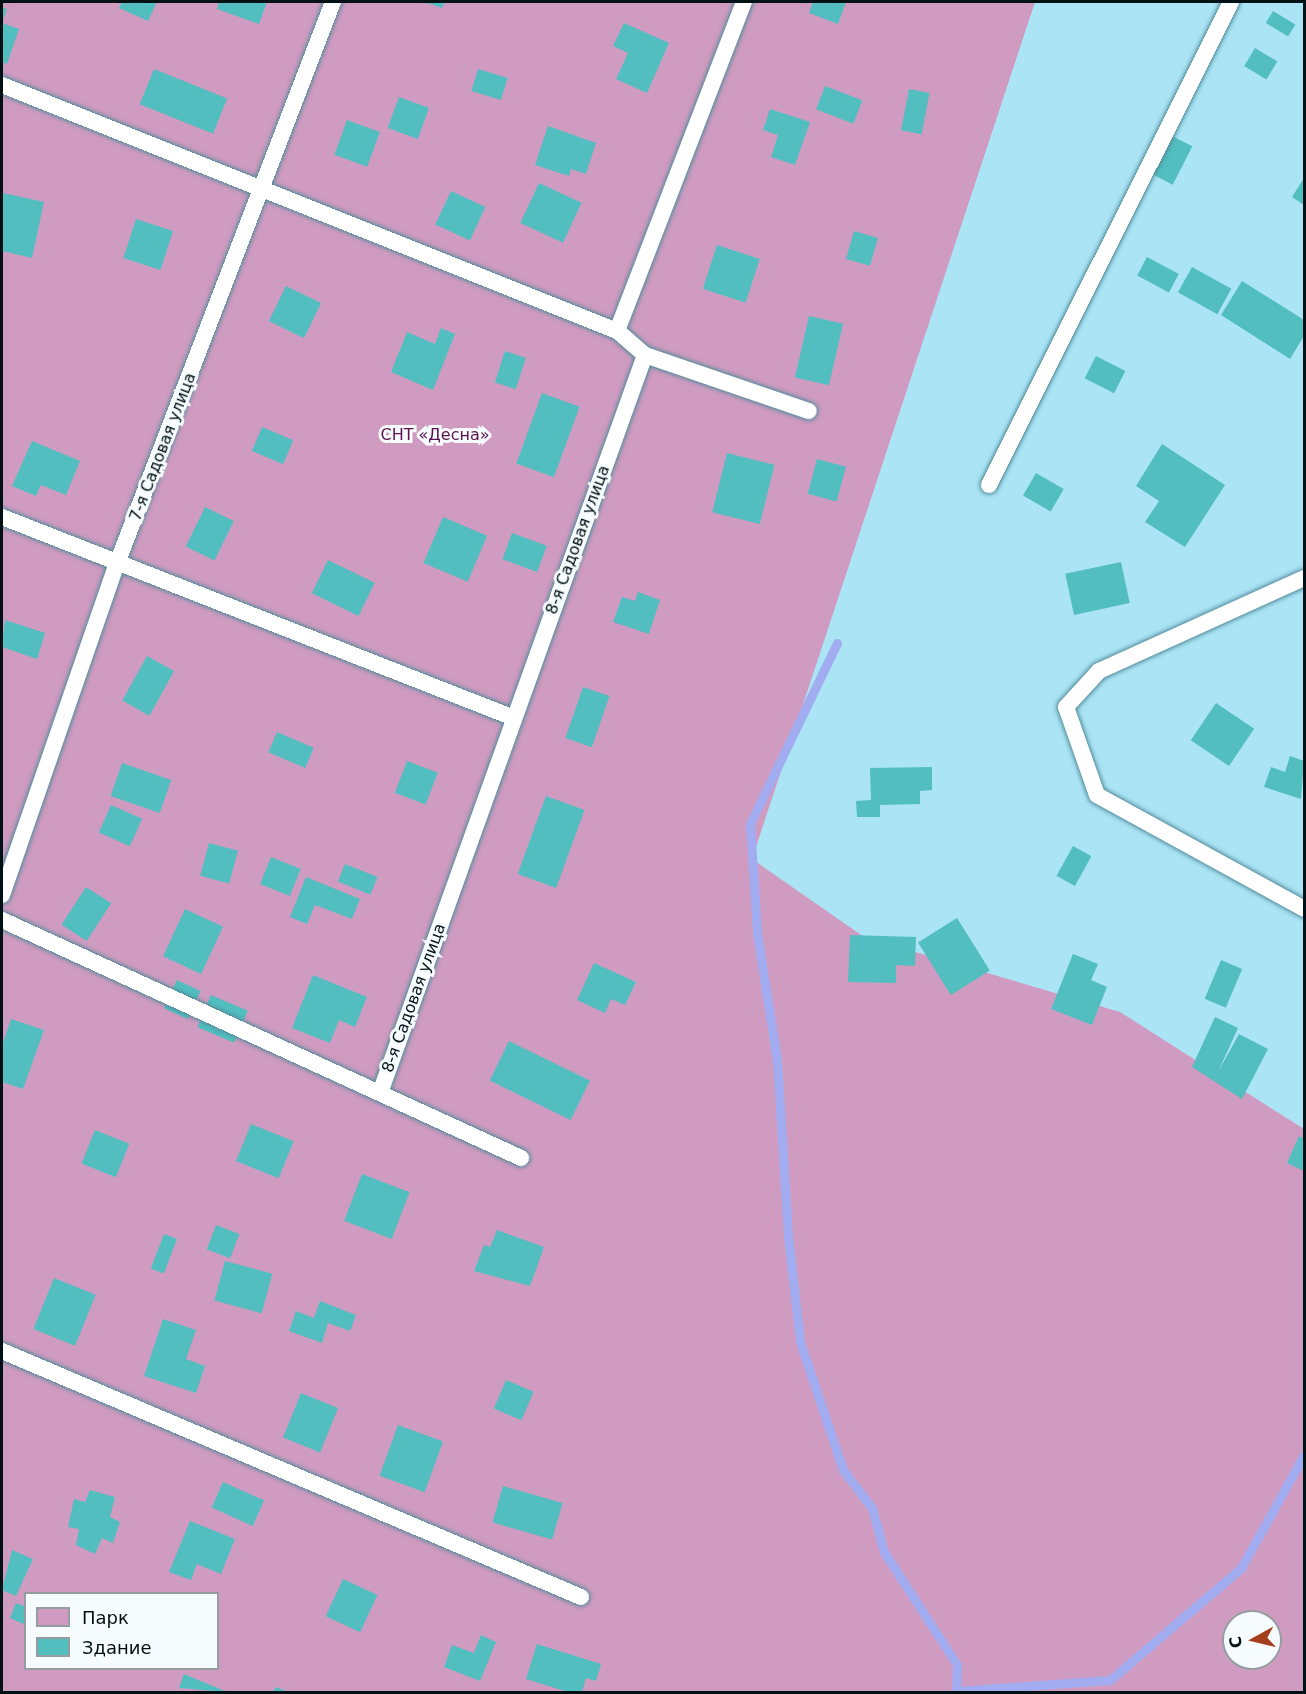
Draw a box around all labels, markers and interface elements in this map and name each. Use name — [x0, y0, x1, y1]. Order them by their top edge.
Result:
street label: 7-я Садовая улица — [126, 370, 200, 524]
park label: СНТ «Десна» — [380, 425, 490, 445]
street label: 8-я Садовая улица — [542, 463, 614, 617]
street label: 8-я Садовая улица — [378, 921, 450, 1075]
legend — [24, 1592, 219, 1670]
text: Парк — [82, 1607, 129, 1628]
north arrow — [1222, 1610, 1282, 1670]
text: С — [1225, 1635, 1246, 1649]
text: Здание — [82, 1637, 152, 1658]

